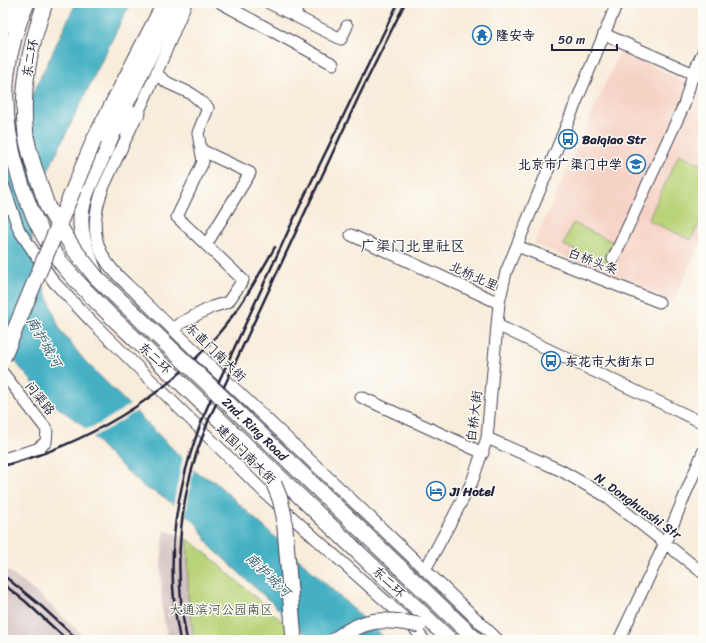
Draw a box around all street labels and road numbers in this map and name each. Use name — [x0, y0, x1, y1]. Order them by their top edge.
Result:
street label: 东二环 — [15, 37, 45, 79]
street label: 白桥头条 — [565, 241, 621, 281]
street label: 北桥北里 — [446, 255, 502, 297]
street label: 东直门南大街 — [180, 317, 252, 387]
street label: 东二环 — [133, 336, 177, 380]
street label: 问渠路 — [19, 376, 61, 420]
street label: 白桥大街 — [459, 389, 489, 443]
street label: 2nd. Ring Road — [216, 391, 294, 468]
street label: 建国门南大街 — [210, 418, 282, 490]
street label: N. Donghuashi Str — [590, 466, 687, 546]
street label: 东二环 — [367, 560, 411, 604]

